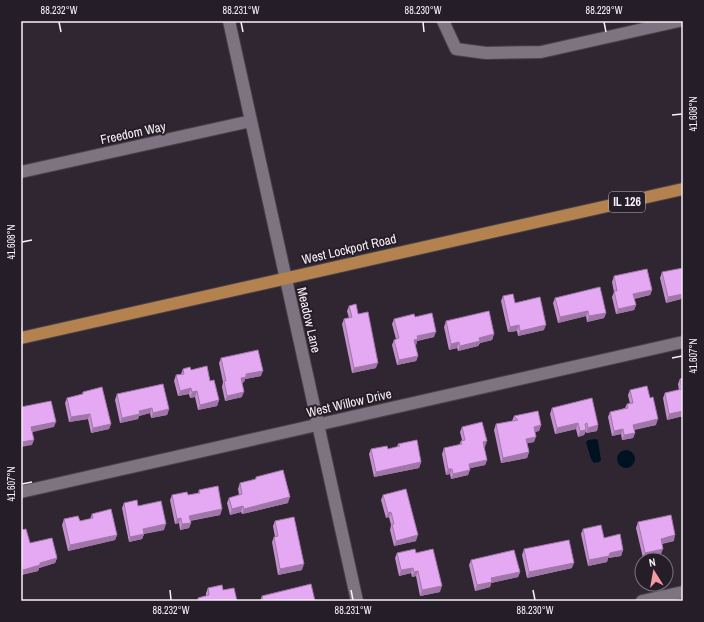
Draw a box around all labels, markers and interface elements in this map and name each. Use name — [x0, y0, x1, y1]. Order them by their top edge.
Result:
text: 88.232°W — [41, 4, 78, 17]
text: 88.231°W — [223, 4, 260, 17]
text: 88.230°W — [405, 4, 442, 17]
text: 88.229°W — [586, 4, 623, 17]
text: 41.608°N — [687, 96, 700, 132]
street label: Freedom Way — [99, 118, 168, 148]
road number: IL 126 — [609, 192, 645, 212]
text: 41.608°N — [5, 224, 18, 260]
street label: West Lockport Road — [300, 230, 398, 268]
street label: Meadow Lane — [293, 285, 325, 355]
text: 41.607°N — [687, 338, 700, 374]
street label: West Willow Drive — [305, 385, 393, 421]
text: 41.607°N — [5, 466, 18, 502]
north arrow — [634, 552, 674, 592]
text: N — [648, 555, 657, 570]
text: 88.232°W — [153, 604, 190, 617]
text: 88.231°W — [335, 604, 372, 617]
text: 88.230°W — [517, 604, 554, 617]

